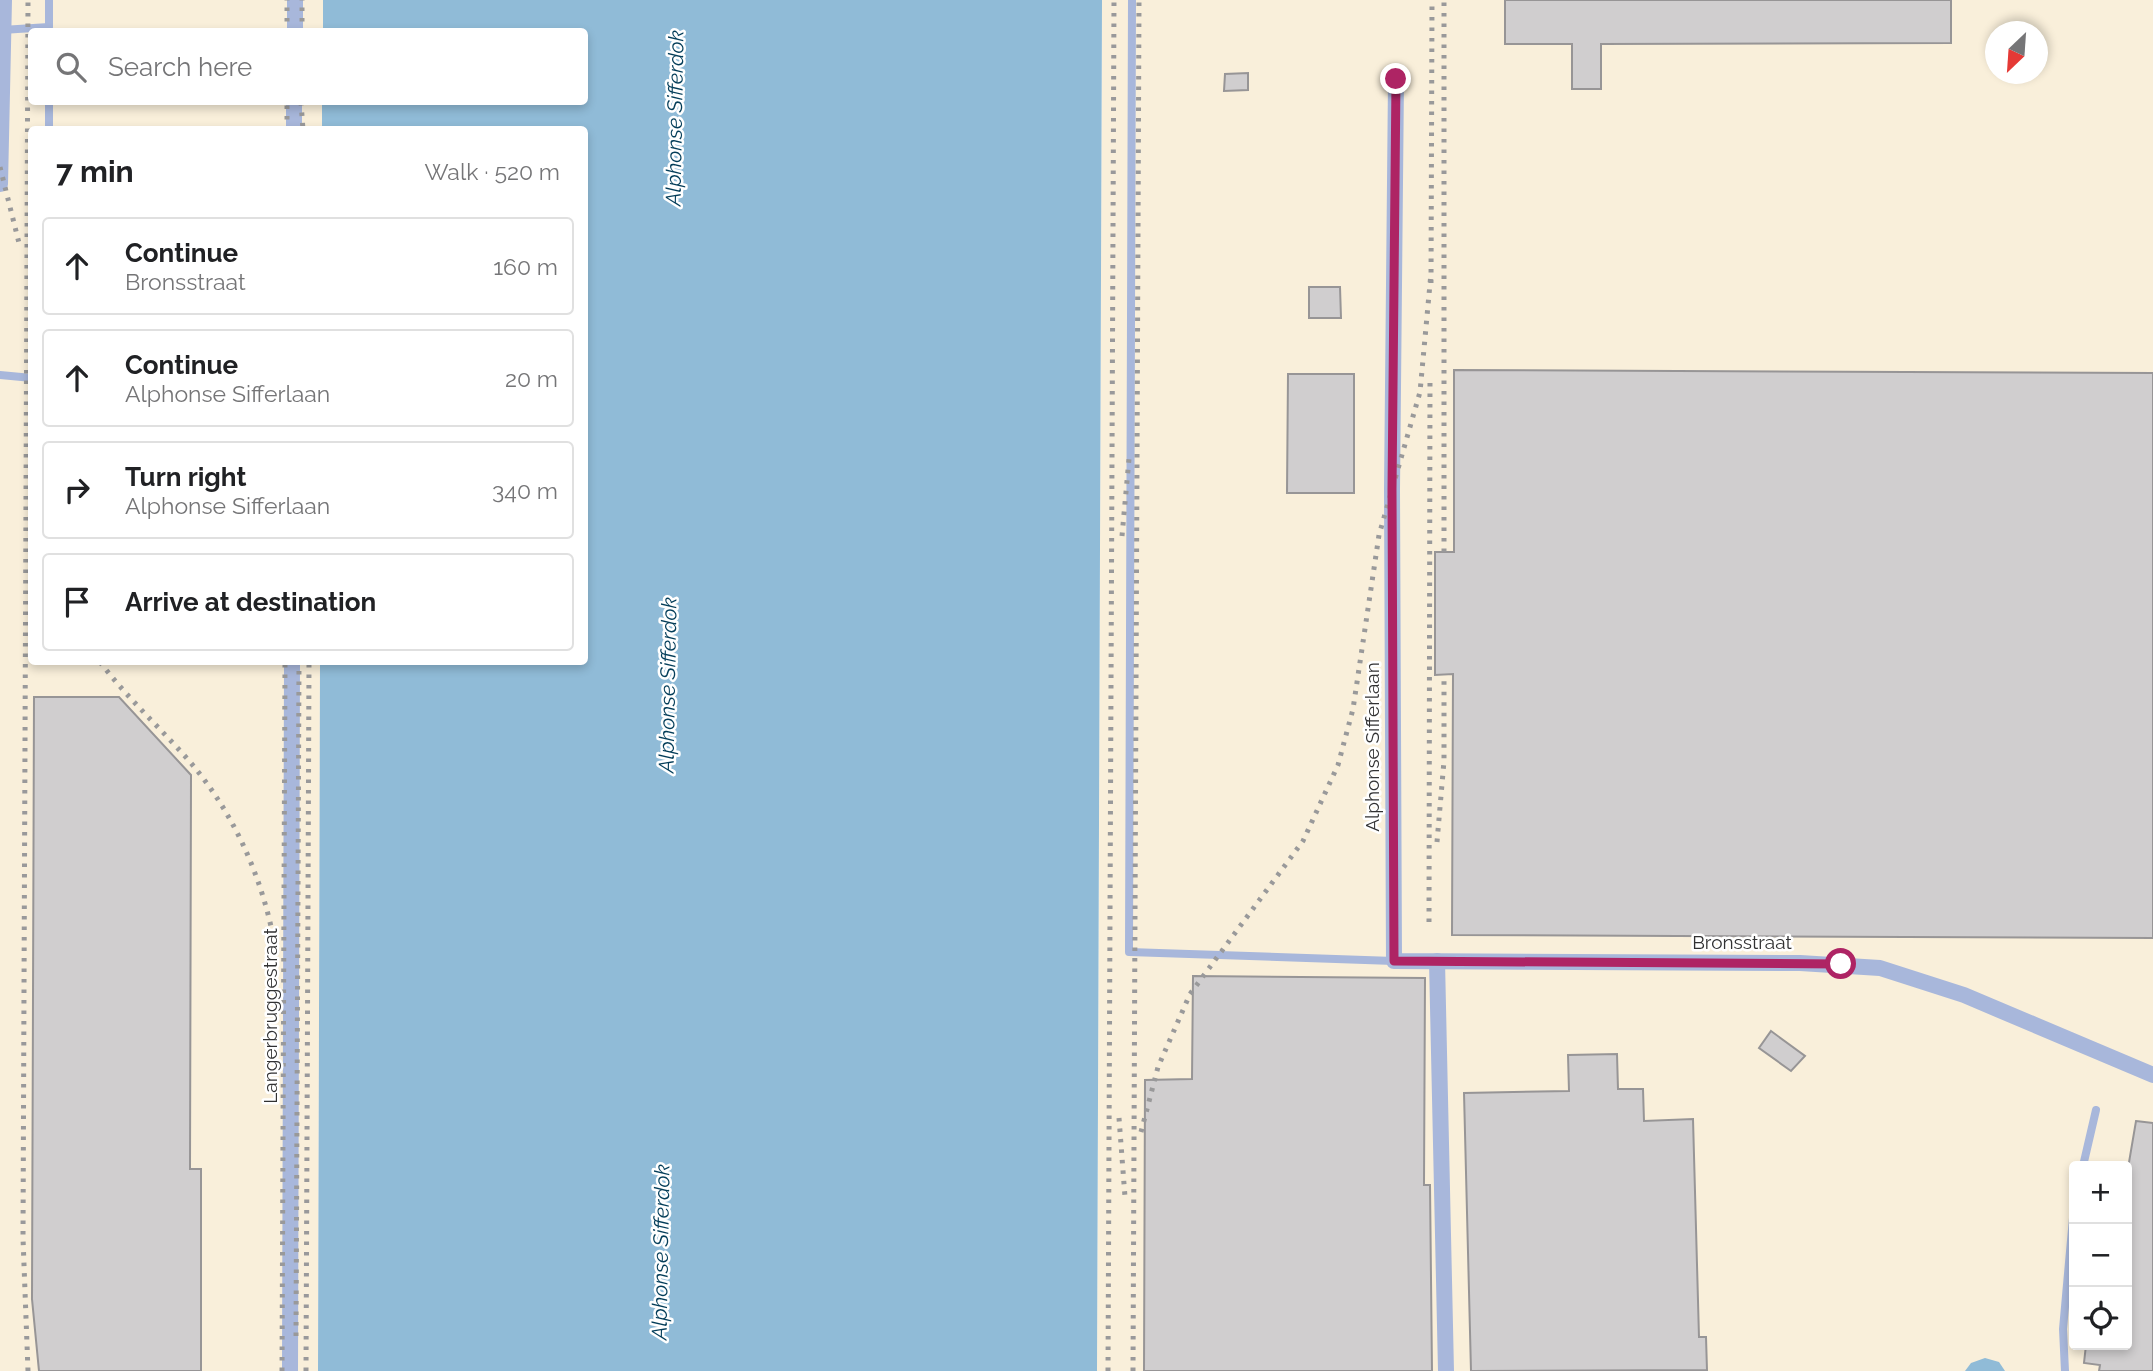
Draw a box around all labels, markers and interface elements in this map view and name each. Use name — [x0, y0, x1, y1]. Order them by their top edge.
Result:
north arrow — [1985, 21, 2048, 84]
search box — [28, 28, 588, 105]
water label: Alphonse Sifferdok — [660, 30, 689, 207]
icon: search — [52, 48, 90, 86]
text: Search here — [108, 52, 252, 82]
route end — [1380, 63, 1411, 94]
text: 7 min — [56, 154, 134, 189]
text: Walk · 520 m — [425, 158, 560, 185]
text: Continue — [125, 238, 238, 268]
icon: ahead — [58, 247, 96, 285]
text: 160 m — [493, 253, 558, 280]
text: Bronsstraat — [125, 268, 246, 295]
text: Continue — [125, 350, 238, 380]
icon: ahead — [58, 359, 96, 397]
text: 20 m — [505, 365, 558, 392]
text: Alphonse Sifferlaan — [125, 380, 330, 407]
text: Turn right — [125, 462, 246, 492]
icon: right — [58, 471, 96, 509]
text: 340 m — [492, 477, 558, 504]
text: Alphonse Sifferlaan — [125, 492, 330, 519]
icon: arrive — [58, 583, 96, 621]
text: Arrive at destination — [125, 587, 376, 617]
water label: Alphonse Sifferdok — [653, 597, 682, 774]
street label: Alphonse Sifferlaan — [1361, 662, 1383, 832]
street label: Langerbruggestraat — [259, 928, 281, 1104]
street label: Bronsstraat — [1692, 931, 1793, 953]
route start — [1825, 948, 1856, 979]
map controls — [2069, 1161, 2132, 1350]
button: + — [2069, 1161, 2132, 1224]
water label: Alphonse Sifferdok — [646, 1164, 675, 1341]
button: − — [2069, 1224, 2132, 1287]
button: locate — [2069, 1287, 2132, 1350]

